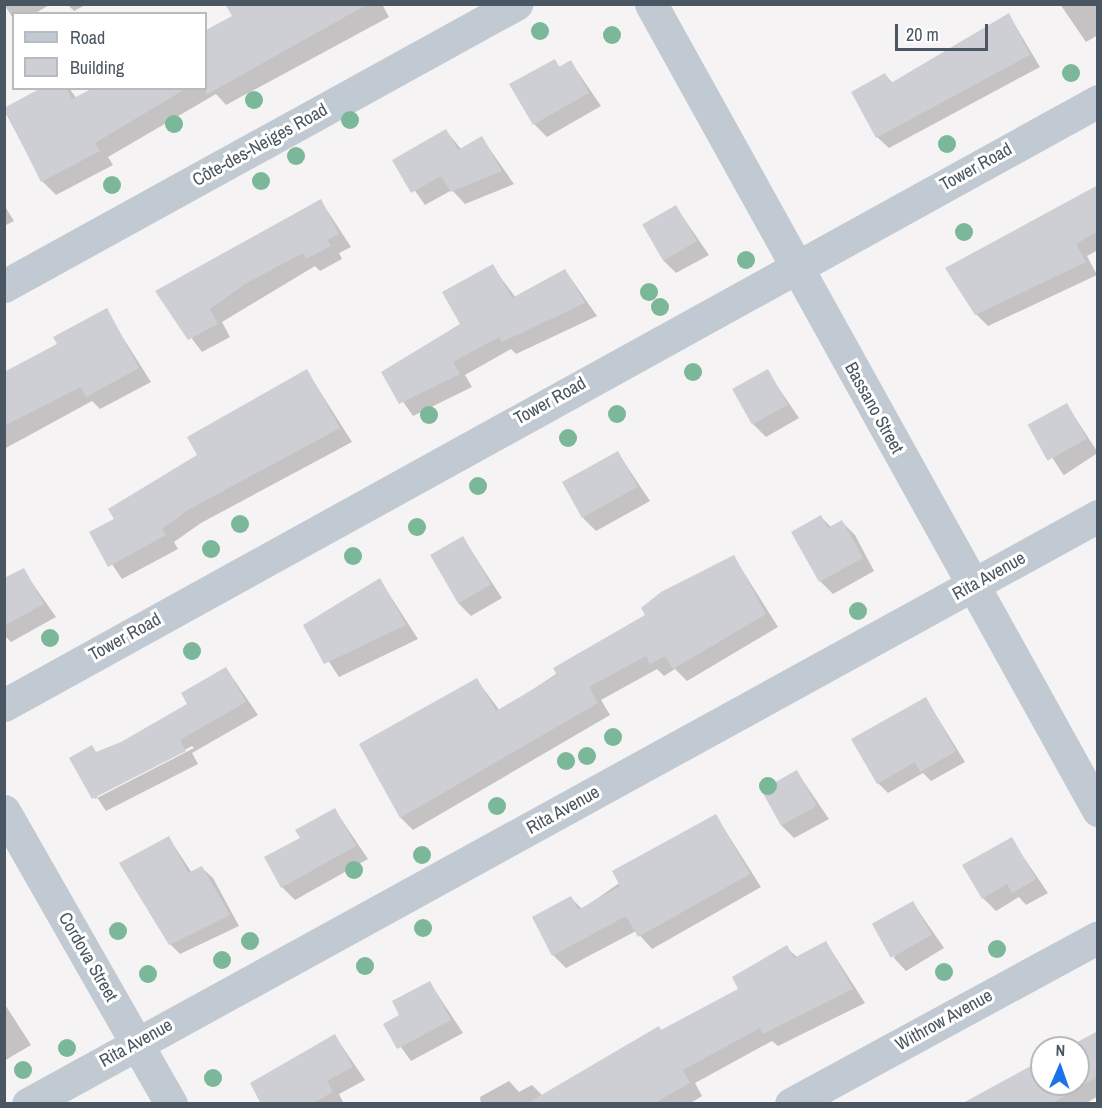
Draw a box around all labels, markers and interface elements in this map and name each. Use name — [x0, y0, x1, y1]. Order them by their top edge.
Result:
legend — [12, 12, 207, 90]
scale bar — [898, 12, 991, 50]
text: 20 m — [906, 22, 939, 47]
text: Road — [70, 25, 105, 50]
text: Building — [70, 55, 124, 80]
street label: Côte-des-Neiges Road — [189, 99, 331, 191]
street label: Tower Road — [936, 138, 1016, 196]
street label: Bassano Street — [840, 359, 908, 457]
street label: Tower Road — [510, 372, 590, 430]
street label: Rita Avenue — [948, 547, 1030, 605]
street label: Tower Road — [85, 608, 165, 666]
street label: Rita Avenue — [522, 781, 604, 839]
street label: Cordova Street — [54, 909, 122, 1005]
street label: Withrow Avenue — [892, 984, 996, 1056]
street label: Rita Avenue — [95, 1014, 177, 1072]
north arrow — [1030, 1036, 1090, 1096]
text: N — [1055, 1039, 1066, 1061]

